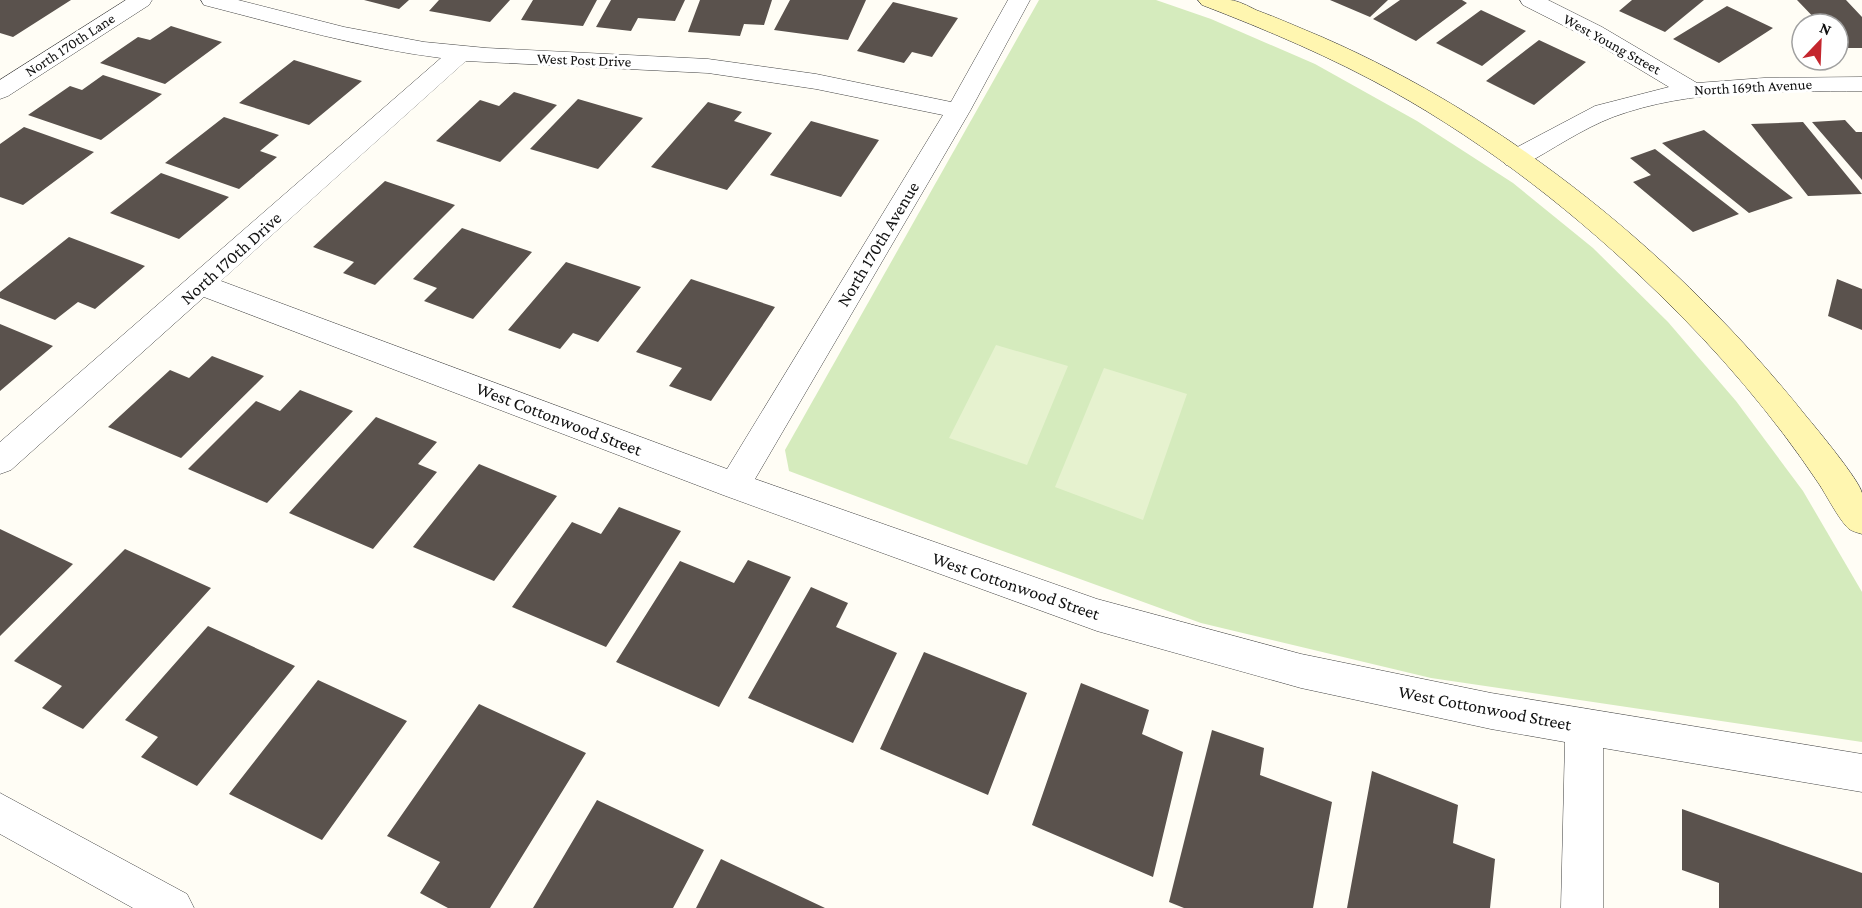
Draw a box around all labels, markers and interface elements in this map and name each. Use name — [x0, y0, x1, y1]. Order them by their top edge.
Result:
street label: North 170th Lane — [22, 10, 118, 80]
street label: West Young Street — [1560, 11, 1664, 79]
north arrow — [1790, 12, 1850, 72]
text: N — [1817, 19, 1834, 39]
street label: West Post Drive — [537, 50, 632, 70]
street label: North 169th Avenue — [1694, 76, 1813, 98]
street label: North 170th Avenue — [833, 178, 923, 310]
street label: North 170th Drive — [177, 208, 285, 308]
street label: West Cottonwood Street — [473, 378, 646, 460]
street label: West Cottonwood Street — [930, 548, 1103, 624]
street label: West Cottonwood Street — [1397, 681, 1574, 735]

